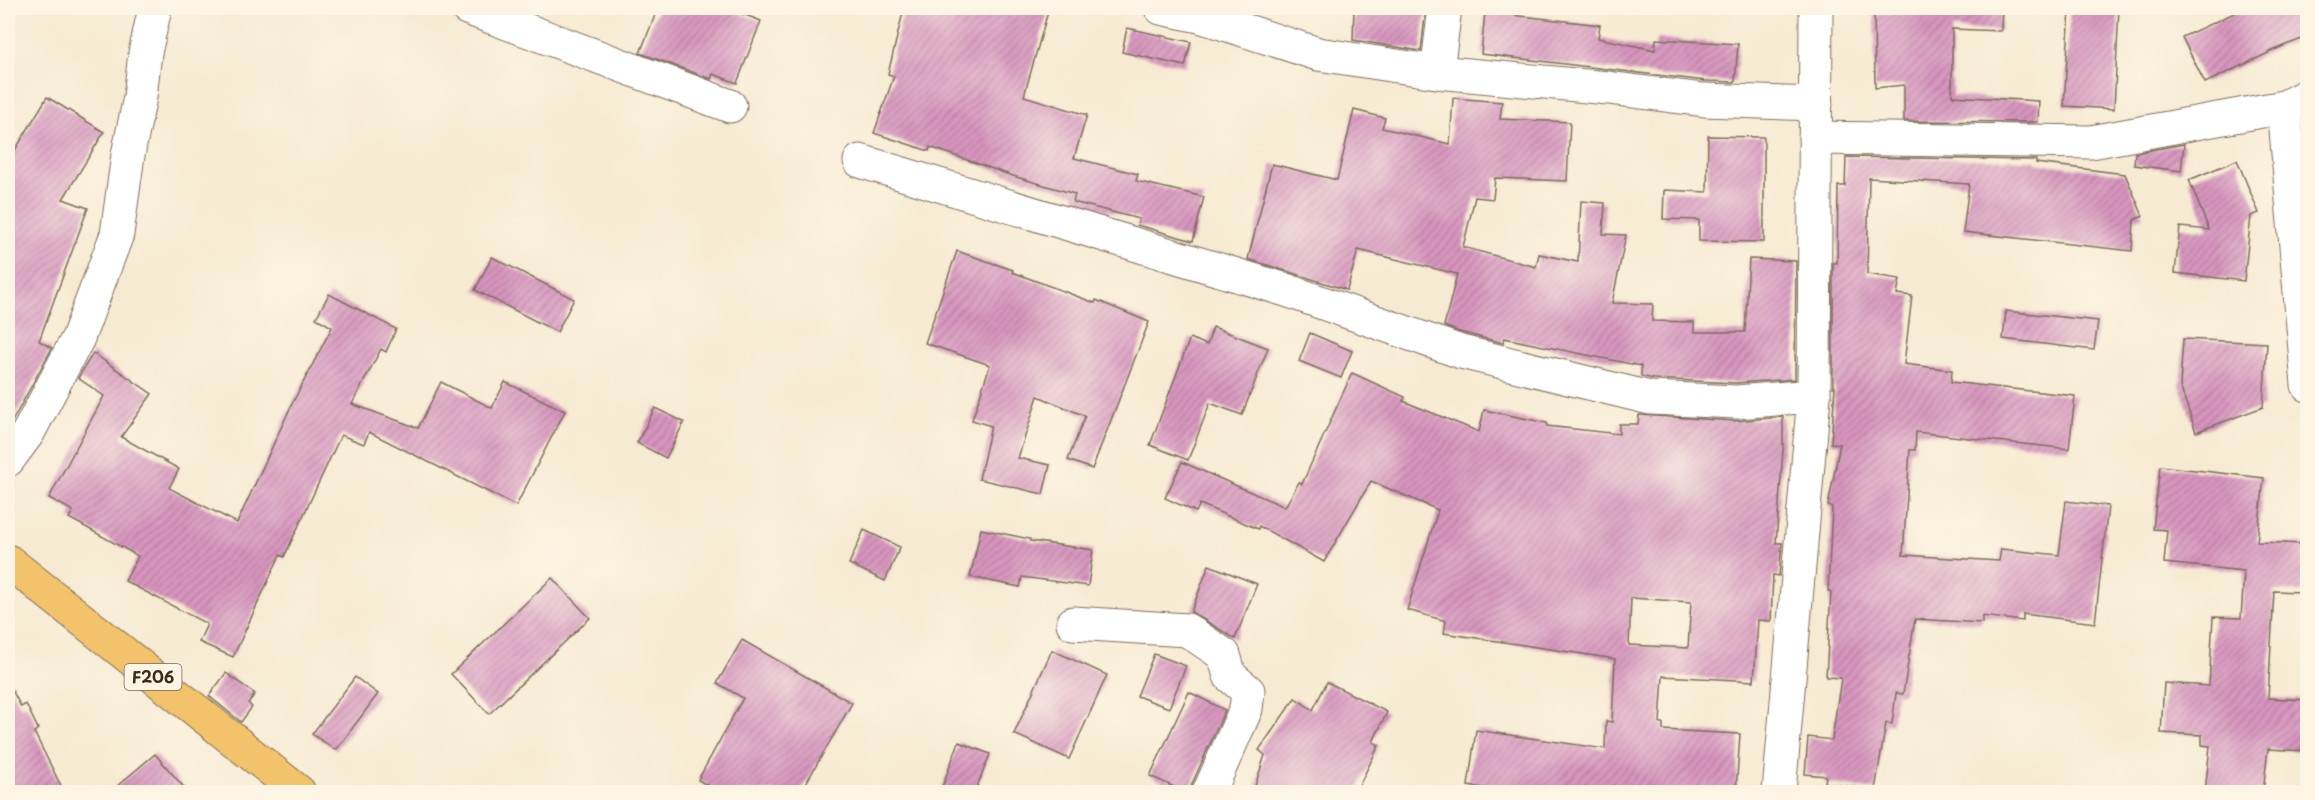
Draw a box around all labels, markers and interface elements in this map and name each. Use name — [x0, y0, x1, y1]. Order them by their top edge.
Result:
road number: F206 — [124, 664, 182, 690]

